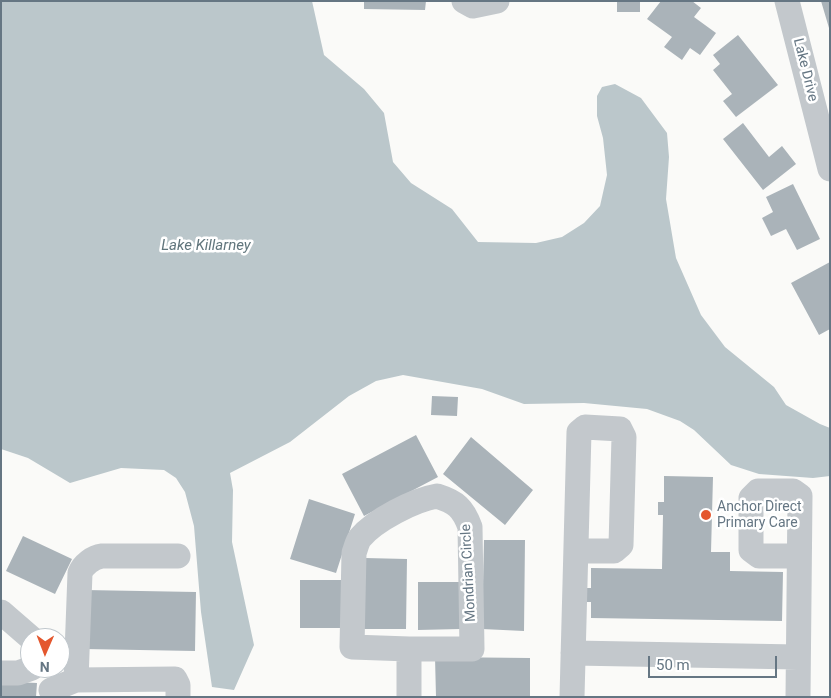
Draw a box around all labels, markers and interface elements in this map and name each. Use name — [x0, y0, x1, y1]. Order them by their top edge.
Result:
street label: Lake Drive — [789, 37, 821, 103]
water label: Lake Killarney — [161, 237, 251, 255]
place label: Anchor Direct Primary Care — [717, 499, 802, 532]
marker: Anchor Direct Primary Care — [699, 508, 713, 522]
street label: Mondrian Circle — [458, 524, 480, 622]
north arrow — [20, 628, 70, 678]
scale bar — [651, 646, 780, 678]
text: 50 m — [656, 656, 690, 674]
text: N — [40, 659, 50, 675]

